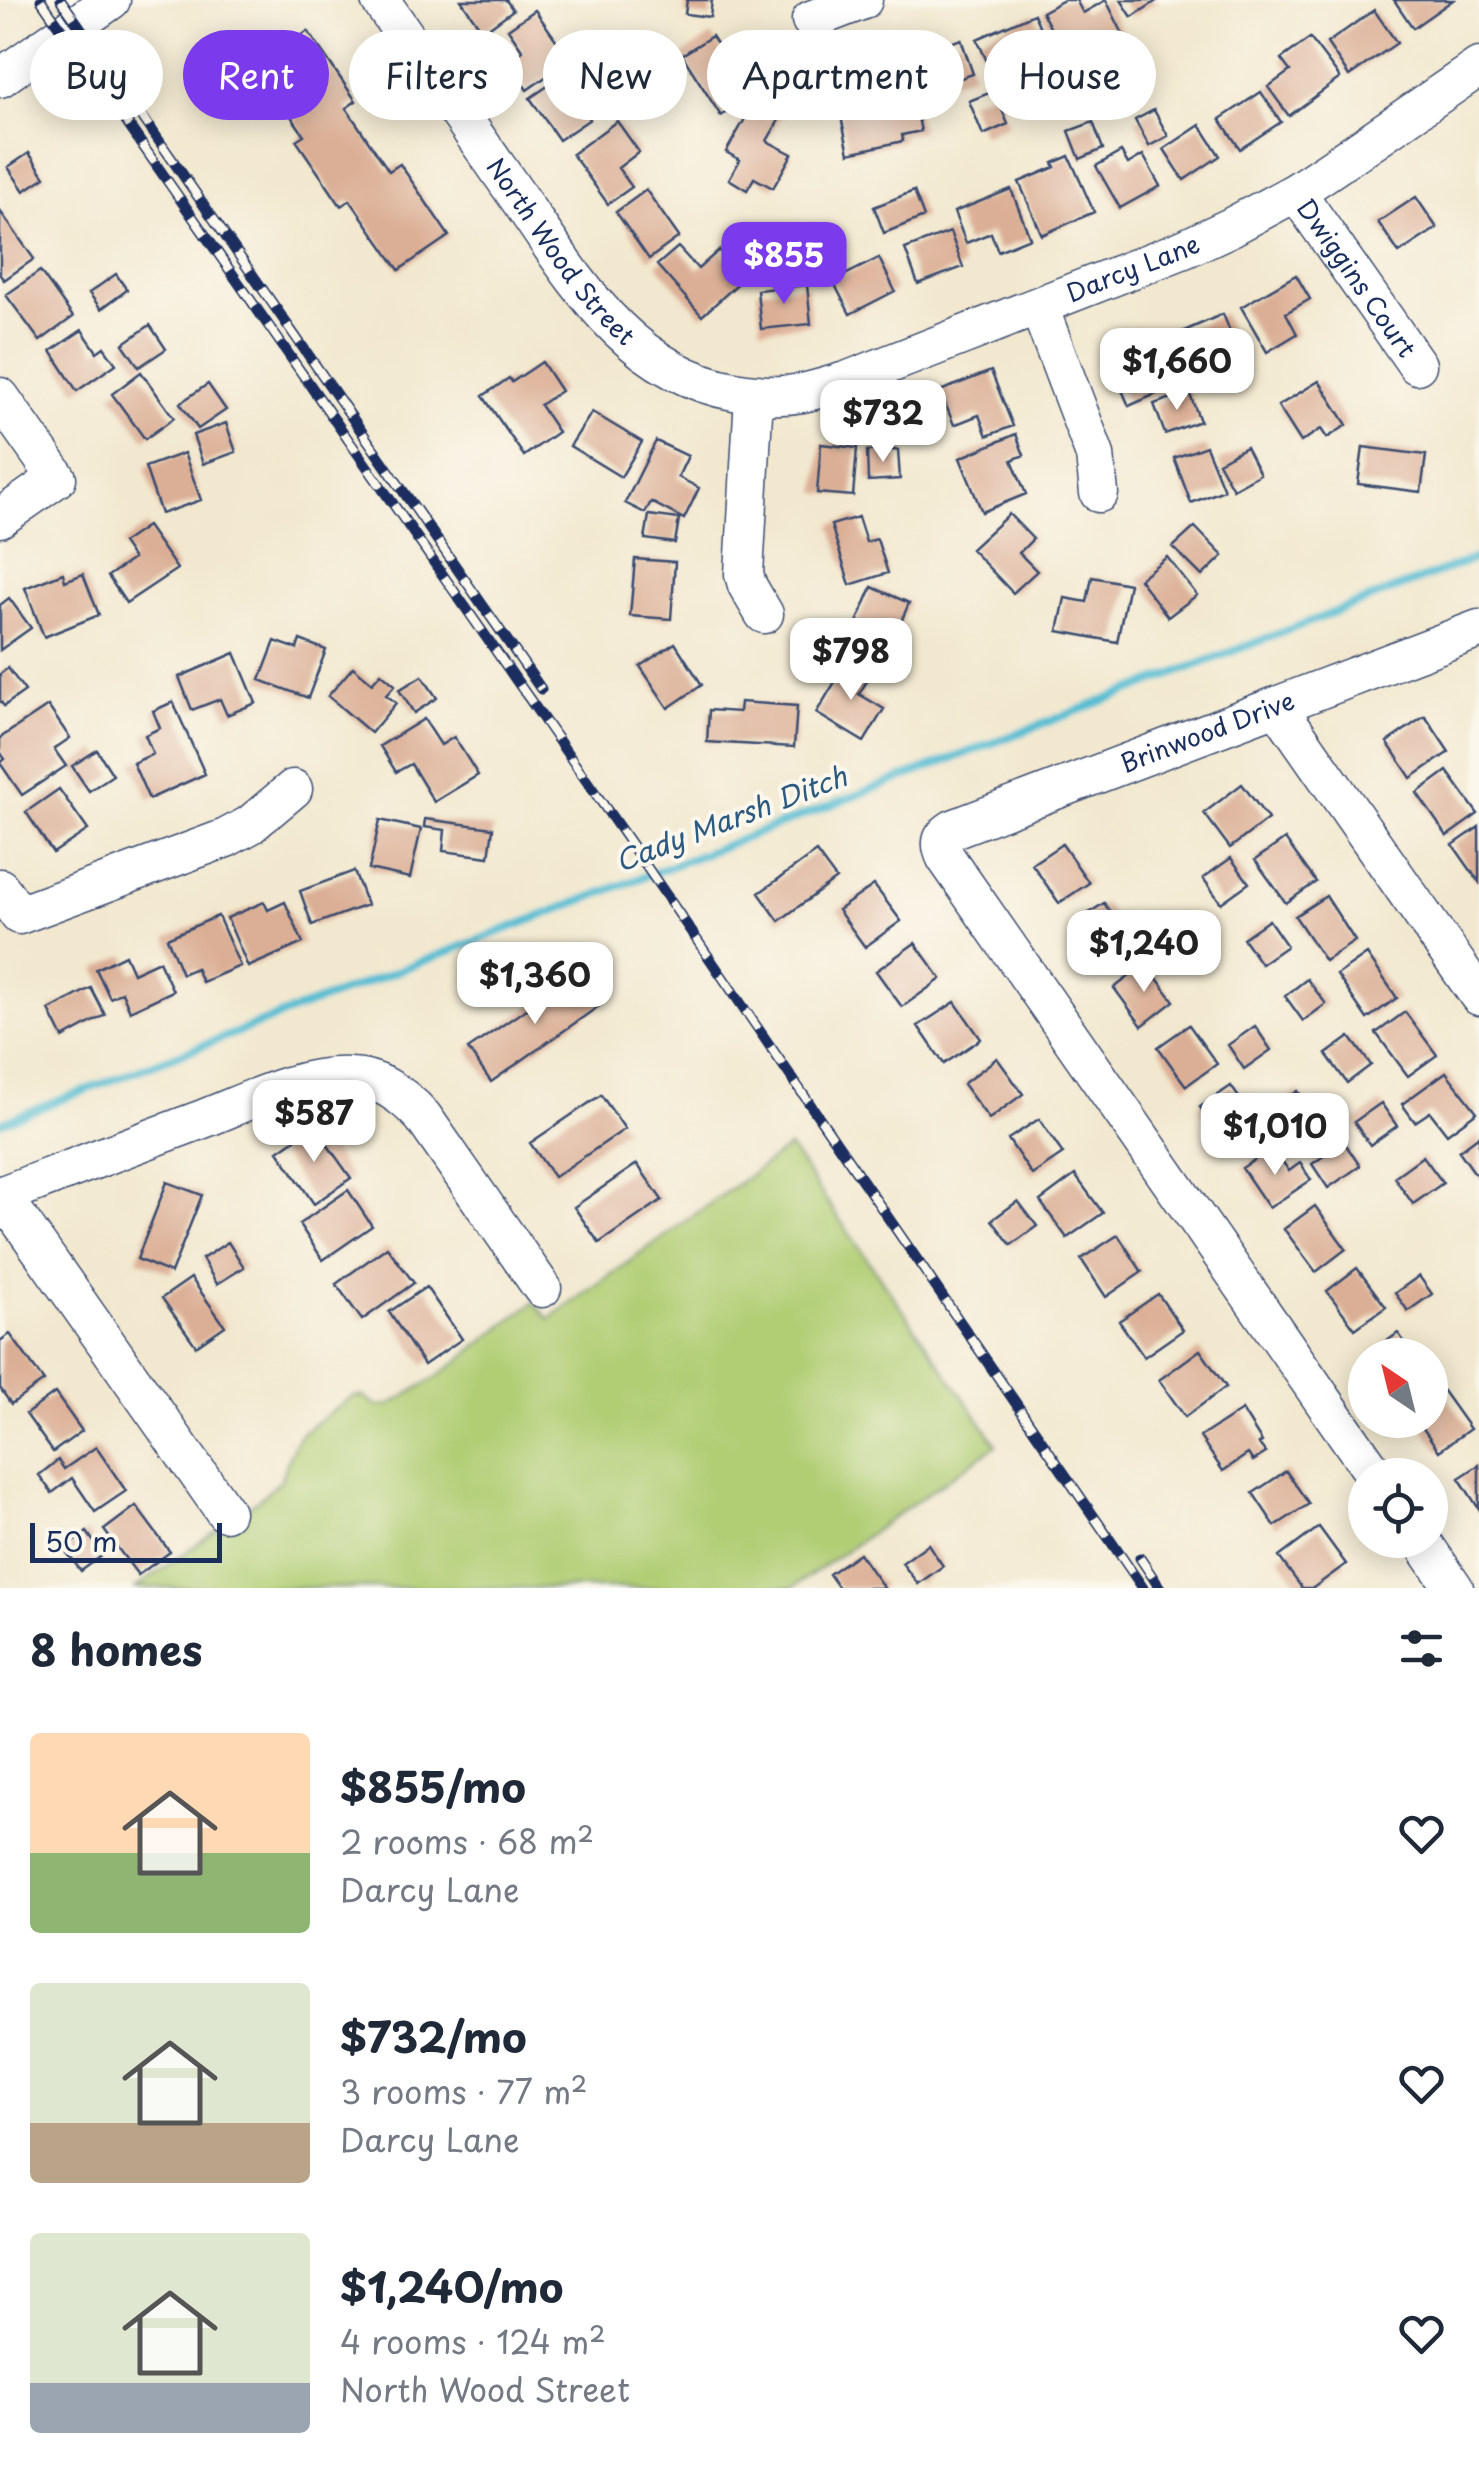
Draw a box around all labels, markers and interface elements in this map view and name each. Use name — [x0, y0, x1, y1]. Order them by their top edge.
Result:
chip: Buy — [30, 30, 163, 120]
chip: Rent — [183, 30, 329, 120]
chip: Filters — [349, 30, 523, 120]
chip: New — [543, 30, 687, 120]
chip: Apartment — [707, 30, 964, 120]
chip: House — [984, 30, 1156, 120]
street label: North Wood Street — [478, 150, 644, 354]
street label: Dwiggins Court — [1288, 190, 1426, 365]
pin: $855 — [725, 222, 843, 307]
street label: Darcy Lane — [1060, 224, 1206, 311]
text: $855 — [744, 230, 825, 278]
pin: $1,660 — [1096, 328, 1258, 413]
text: $1,660 — [1122, 336, 1232, 384]
pin: $732 — [824, 380, 942, 465]
text: $732 — [842, 388, 924, 436]
pin: $798 — [792, 618, 910, 703]
text: $798 — [812, 626, 890, 674]
street label: Brinwood Drive — [1114, 681, 1300, 782]
water label: Cady Marsh Ditch — [608, 753, 853, 882]
pin: $1,240 — [1063, 910, 1225, 995]
text: $1,240 — [1089, 918, 1199, 966]
pin: $1,360 — [454, 942, 616, 1027]
text: $1,360 — [479, 950, 591, 998]
pin: $587 — [255, 1080, 373, 1165]
text: $587 — [275, 1088, 353, 1136]
pin: $1,010 — [1194, 1093, 1356, 1178]
text: $1,010 — [1223, 1101, 1327, 1149]
north arrow — [1348, 1338, 1448, 1438]
map controls — [1348, 1338, 1448, 1558]
button: locate — [1348, 1458, 1448, 1558]
scale bar — [30, 1518, 222, 1562]
text: 50 m — [45, 1519, 118, 1562]
text: 8 homes — [30, 1617, 203, 1680]
icon: filters — [1394, 1621, 1449, 1676]
text: $855/mo — [340, 1754, 526, 1817]
icon: home — [110, 1773, 230, 1893]
icon: heart — [1394, 1806, 1449, 1861]
text: 2 rooms · 68 m² — [340, 1817, 594, 1865]
text: Darcy Lane — [340, 1865, 519, 1913]
text: $732/mo — [340, 2004, 527, 2067]
icon: home — [110, 2023, 230, 2143]
icon: heart — [1394, 2056, 1449, 2111]
text: 3 rooms · 77 m² — [340, 2067, 588, 2115]
text: Darcy Lane — [340, 2115, 519, 2163]
text: $1,240/mo — [340, 2254, 563, 2317]
icon: home — [110, 2273, 230, 2393]
icon: heart — [1394, 2306, 1449, 2361]
text: 4 rooms · 124 m² — [340, 2317, 606, 2365]
text: North Wood Street — [340, 2365, 630, 2413]

